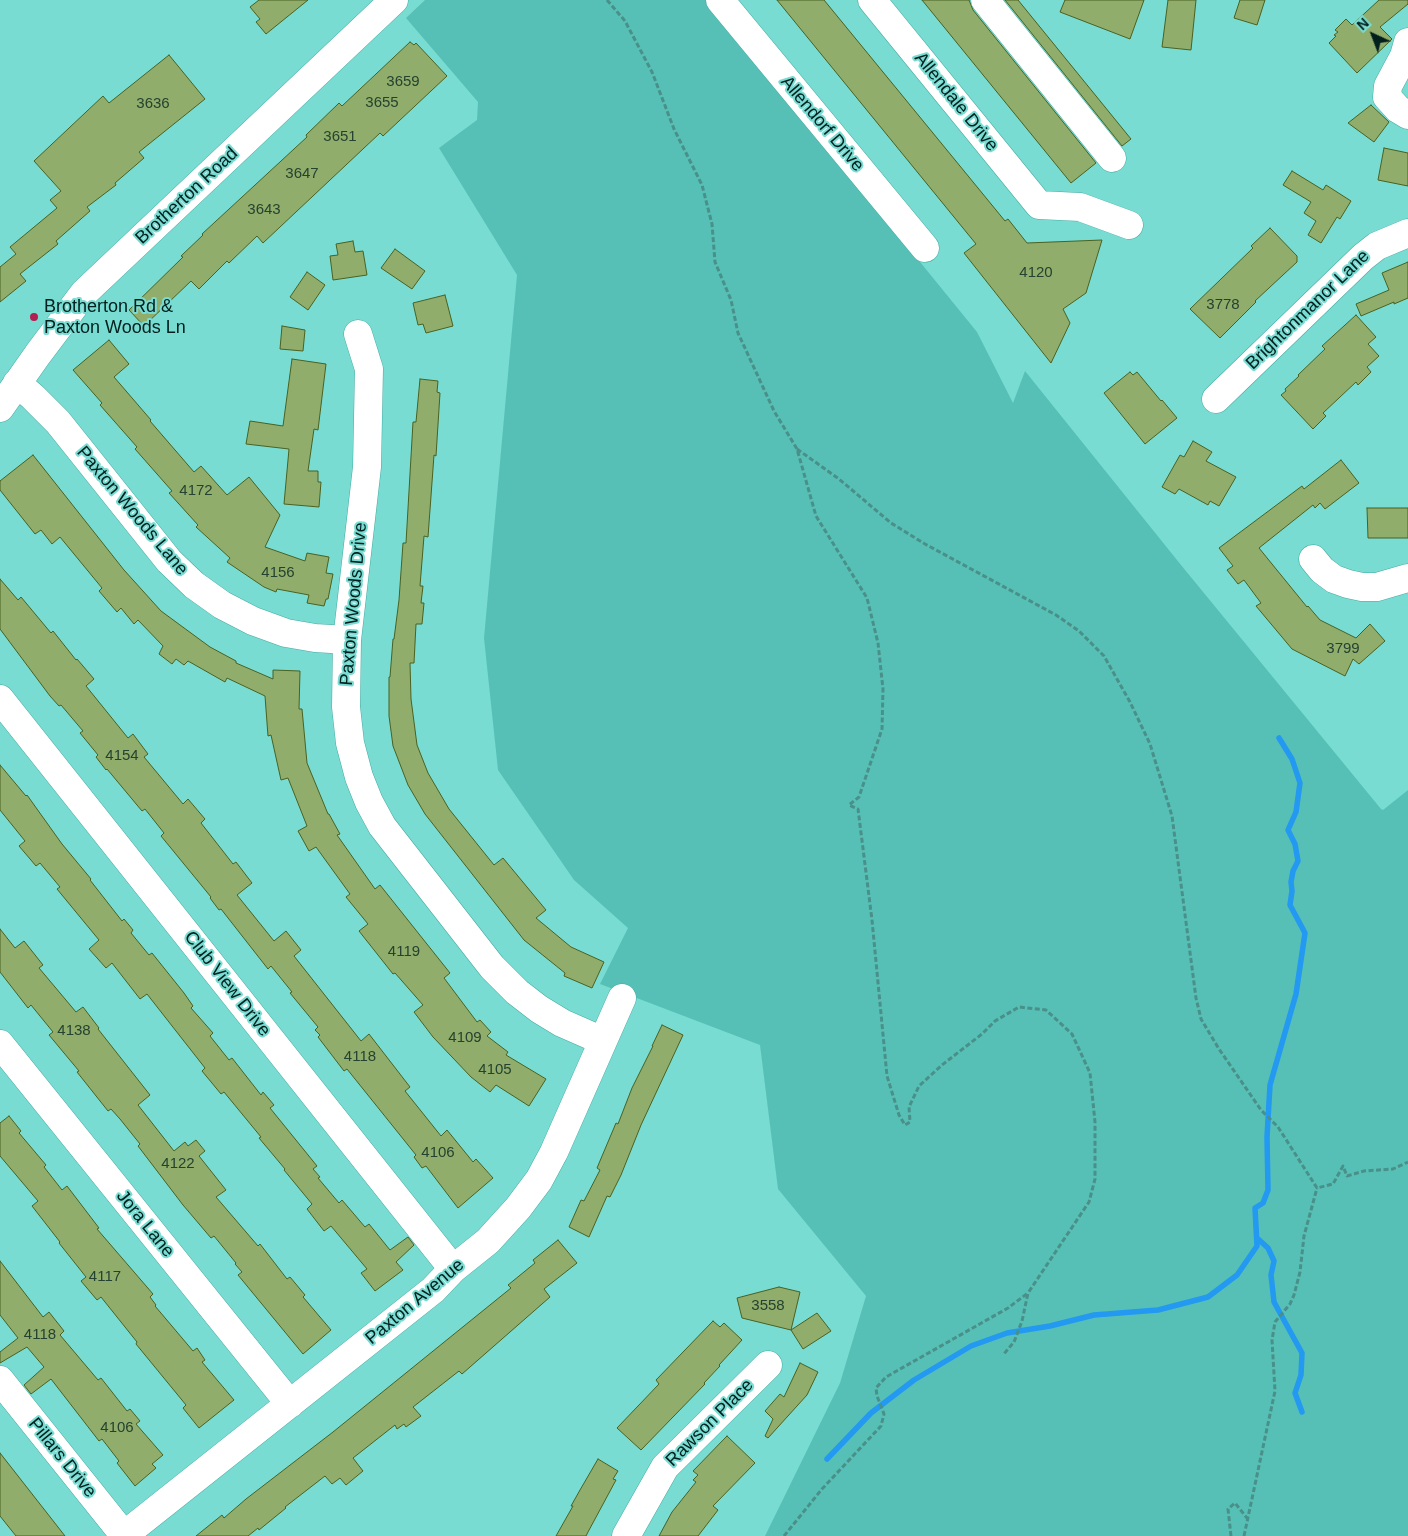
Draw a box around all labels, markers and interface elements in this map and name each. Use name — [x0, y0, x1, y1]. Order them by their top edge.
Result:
north arrow — [1348, 10, 1398, 60]
text: N — [1354, 15, 1372, 33]
street label: Allendale Drive — [910, 48, 1002, 156]
street label: Allendorf Drive — [776, 72, 868, 176]
house number: 3659 — [386, 73, 420, 91]
house number: 3655 — [365, 94, 399, 112]
house number: 3636 — [136, 95, 170, 113]
house number: 3651 — [323, 128, 357, 146]
street label: Brotherton Road — [131, 143, 243, 249]
house number: 3647 — [285, 165, 319, 183]
house number: 3643 — [247, 201, 281, 219]
street label: Brightonmanor Lane — [1242, 246, 1374, 374]
house number: 4120 — [1019, 264, 1053, 282]
place label: Brotherton Rd & Paxton Woods Ln — [44, 296, 186, 338]
house number: 3778 — [1206, 296, 1240, 314]
marker: Brotherton Rd & Paxton Woods Ln — [28, 311, 40, 323]
street label: Paxton Woods Lane — [72, 442, 192, 580]
house number: 4172 — [179, 482, 213, 500]
street label: Paxton Woods Drive — [336, 522, 372, 686]
house number: 4156 — [261, 564, 295, 582]
house number: 3799 — [1326, 640, 1360, 658]
house number: 4154 — [105, 747, 139, 765]
street label: Club View Drive — [179, 927, 275, 1041]
house number: 4119 — [388, 943, 420, 961]
house number: 4138 — [57, 1022, 91, 1040]
house number: 4109 — [448, 1029, 482, 1047]
house number: 4118 — [344, 1048, 376, 1066]
house number: 4105 — [478, 1061, 512, 1079]
house number: 4106 — [421, 1144, 455, 1162]
house number: 4122 — [161, 1155, 195, 1173]
street label: Jora Lane — [111, 1186, 179, 1262]
street label: Paxton Avenue — [361, 1255, 469, 1349]
house number: 4117 — [89, 1268, 121, 1286]
house number: 3558 — [751, 1297, 785, 1315]
house number: 4118 — [24, 1326, 56, 1344]
street label: Rawson Place — [662, 1375, 758, 1471]
street label: Pillars Drive — [23, 1414, 101, 1502]
house number: 4106 — [100, 1419, 134, 1437]

